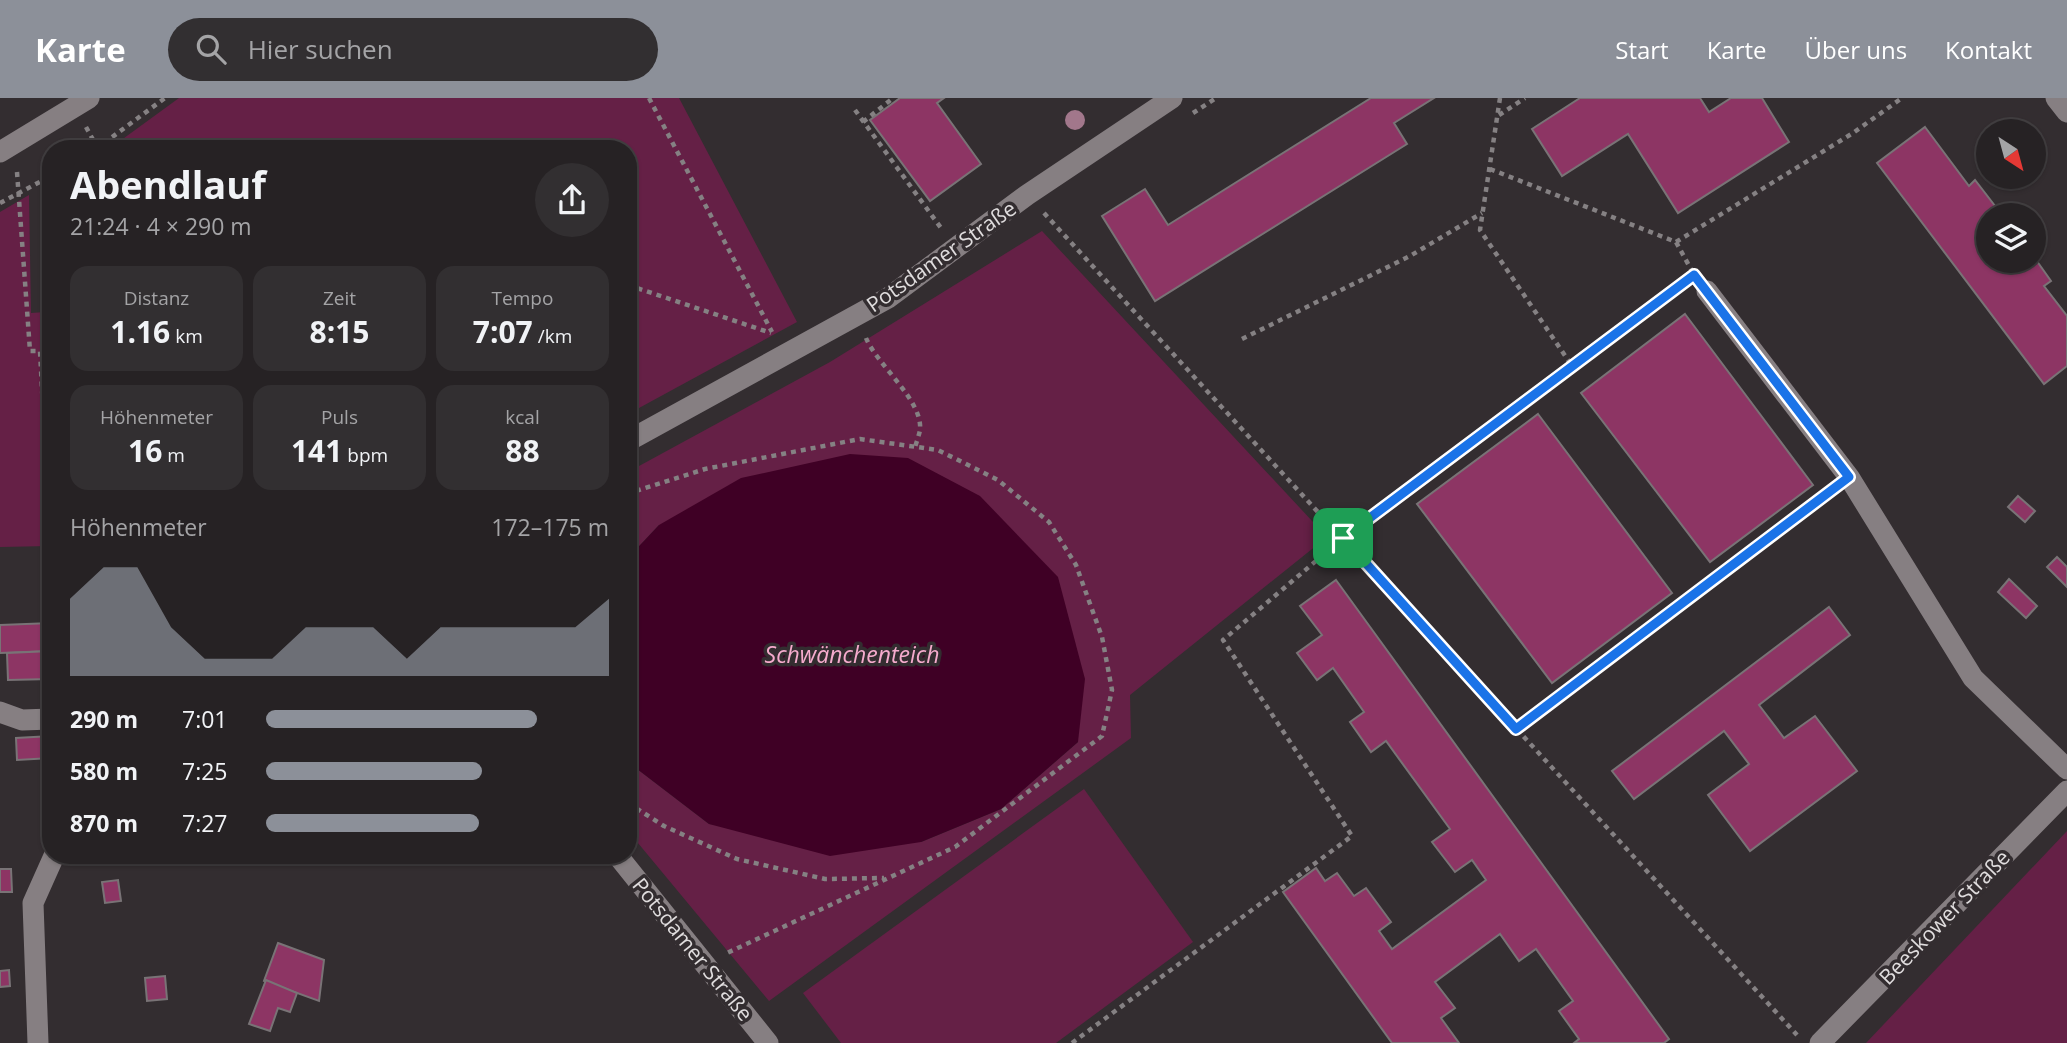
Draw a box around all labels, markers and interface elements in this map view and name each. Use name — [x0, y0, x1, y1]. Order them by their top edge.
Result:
search box — [168, 18, 658, 81]
text: Karte — [35, 27, 126, 72]
icon: search — [192, 30, 230, 68]
text: Hier suchen — [248, 31, 393, 67]
text: Start — [1615, 33, 1669, 66]
text: Karte — [1707, 33, 1767, 66]
text: Über uns — [1805, 33, 1907, 66]
text: Kontakt — [1945, 33, 2032, 66]
north arrow — [1976, 119, 2046, 189]
map controls — [1976, 119, 2046, 273]
text: Abendlauf — [70, 158, 266, 210]
button: share — [535, 163, 609, 237]
street label: Potsdamer Straße — [861, 194, 1021, 318]
button: layers — [1976, 203, 2046, 273]
text: 21:24 · 4 × 290 m — [70, 210, 252, 242]
text: Distanz — [124, 285, 189, 311]
text: Zeit — [323, 285, 356, 311]
text: Tempo — [492, 285, 553, 311]
text: 1.16 — [110, 311, 170, 352]
text: 8:15 — [309, 311, 370, 352]
text: 7:07 — [473, 311, 533, 352]
text: km — [170, 323, 203, 349]
text: /km — [533, 323, 572, 349]
text: Höhenmeter — [100, 404, 213, 430]
text: Puls — [321, 404, 358, 430]
text: kcal — [505, 404, 540, 430]
text: 16 — [128, 430, 162, 471]
text: 141 — [291, 430, 342, 471]
text: 88 — [505, 430, 540, 471]
text: m — [162, 442, 185, 468]
text: bpm — [342, 442, 388, 468]
pin — [1313, 508, 1373, 568]
text: Höhenmeter — [70, 511, 207, 543]
text: 172–175 m — [491, 511, 609, 543]
icon: arrive — [1324, 519, 1362, 557]
water label: Schwänchenteich — [765, 638, 939, 670]
text: 290 m — [70, 703, 138, 735]
text: 7:01 — [182, 703, 228, 735]
text: 580 m — [70, 755, 138, 787]
text: 7:25 — [182, 755, 228, 787]
text: 870 m — [70, 807, 138, 839]
text: 7:27 — [182, 807, 228, 839]
street label: Beeskower Straße — [1872, 844, 2016, 990]
street label: Potsdamer Straße — [627, 872, 759, 1026]

